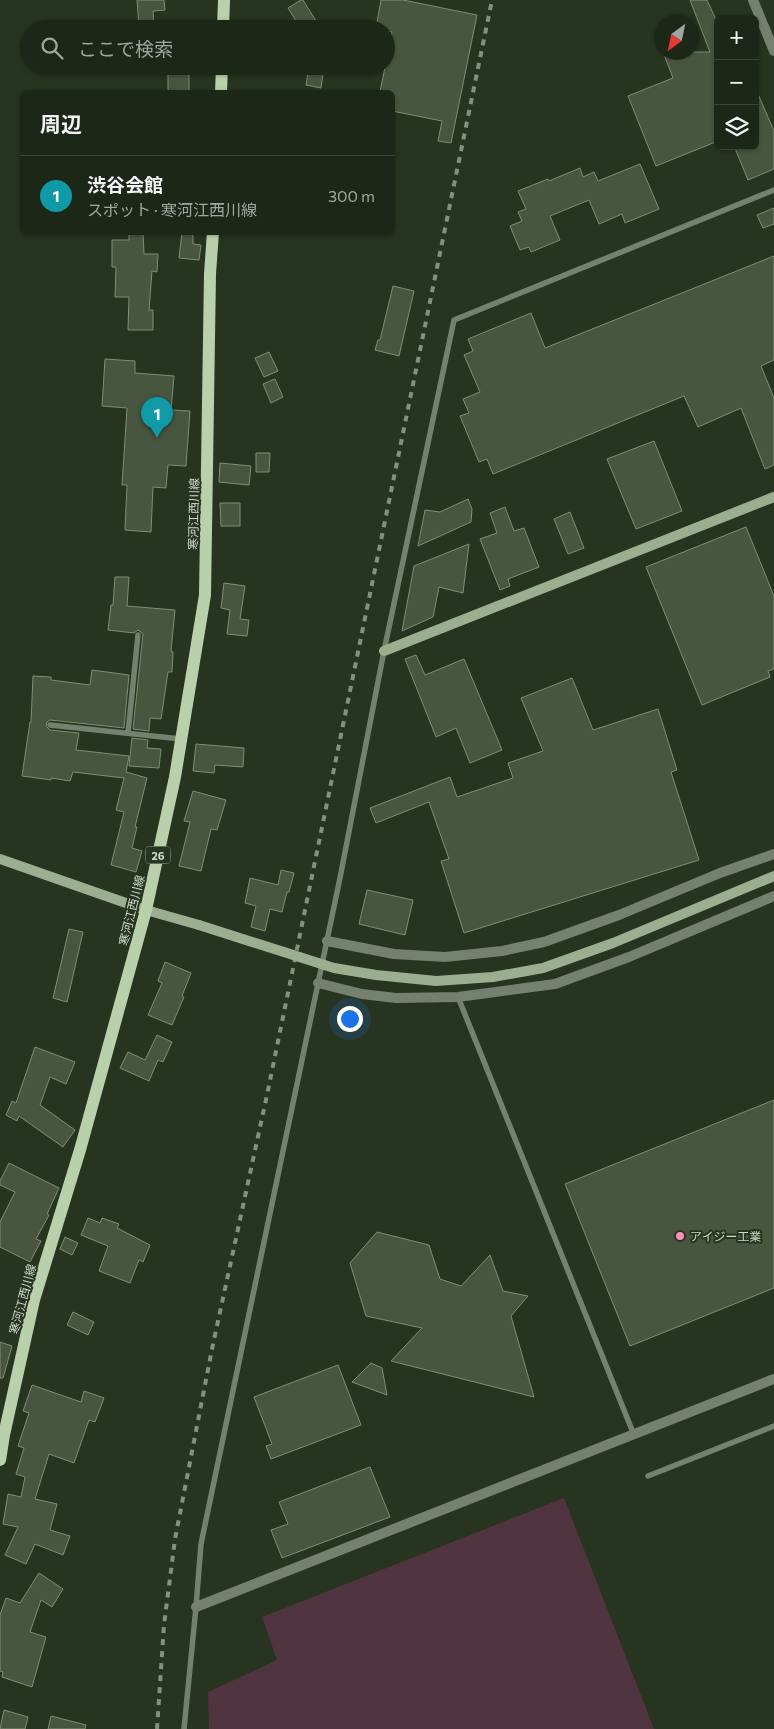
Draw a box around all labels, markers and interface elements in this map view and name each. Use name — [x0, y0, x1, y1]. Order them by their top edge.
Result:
north arrow — [654, 15, 699, 60]
map controls — [714, 15, 759, 150]
button: + — [714, 15, 759, 60]
search box — [20, 20, 395, 75]
icon: search — [38, 34, 66, 62]
text: ここで検索 — [78, 37, 173, 60]
button: − — [714, 60, 759, 105]
button: layers — [714, 105, 759, 150]
text: 周辺 — [40, 111, 82, 136]
text: 渋谷会館 — [87, 173, 163, 196]
text: 1 — [52, 186, 60, 205]
text: 300 m — [328, 186, 375, 205]
text: スポット · 寒河江西川線 — [87, 200, 257, 219]
pin: 1 — [141, 397, 173, 438]
street label: 寒河江西川線 — [185, 478, 201, 550]
road number: 26 — [146, 846, 170, 864]
street label: 寒河江西川線 — [115, 873, 147, 947]
your location — [337, 1006, 363, 1032]
place label: アイジー工業 — [690, 1229, 761, 1243]
marker: アイジー工業 — [674, 1230, 686, 1242]
street label: 寒河江西川線 — [6, 1262, 38, 1336]

